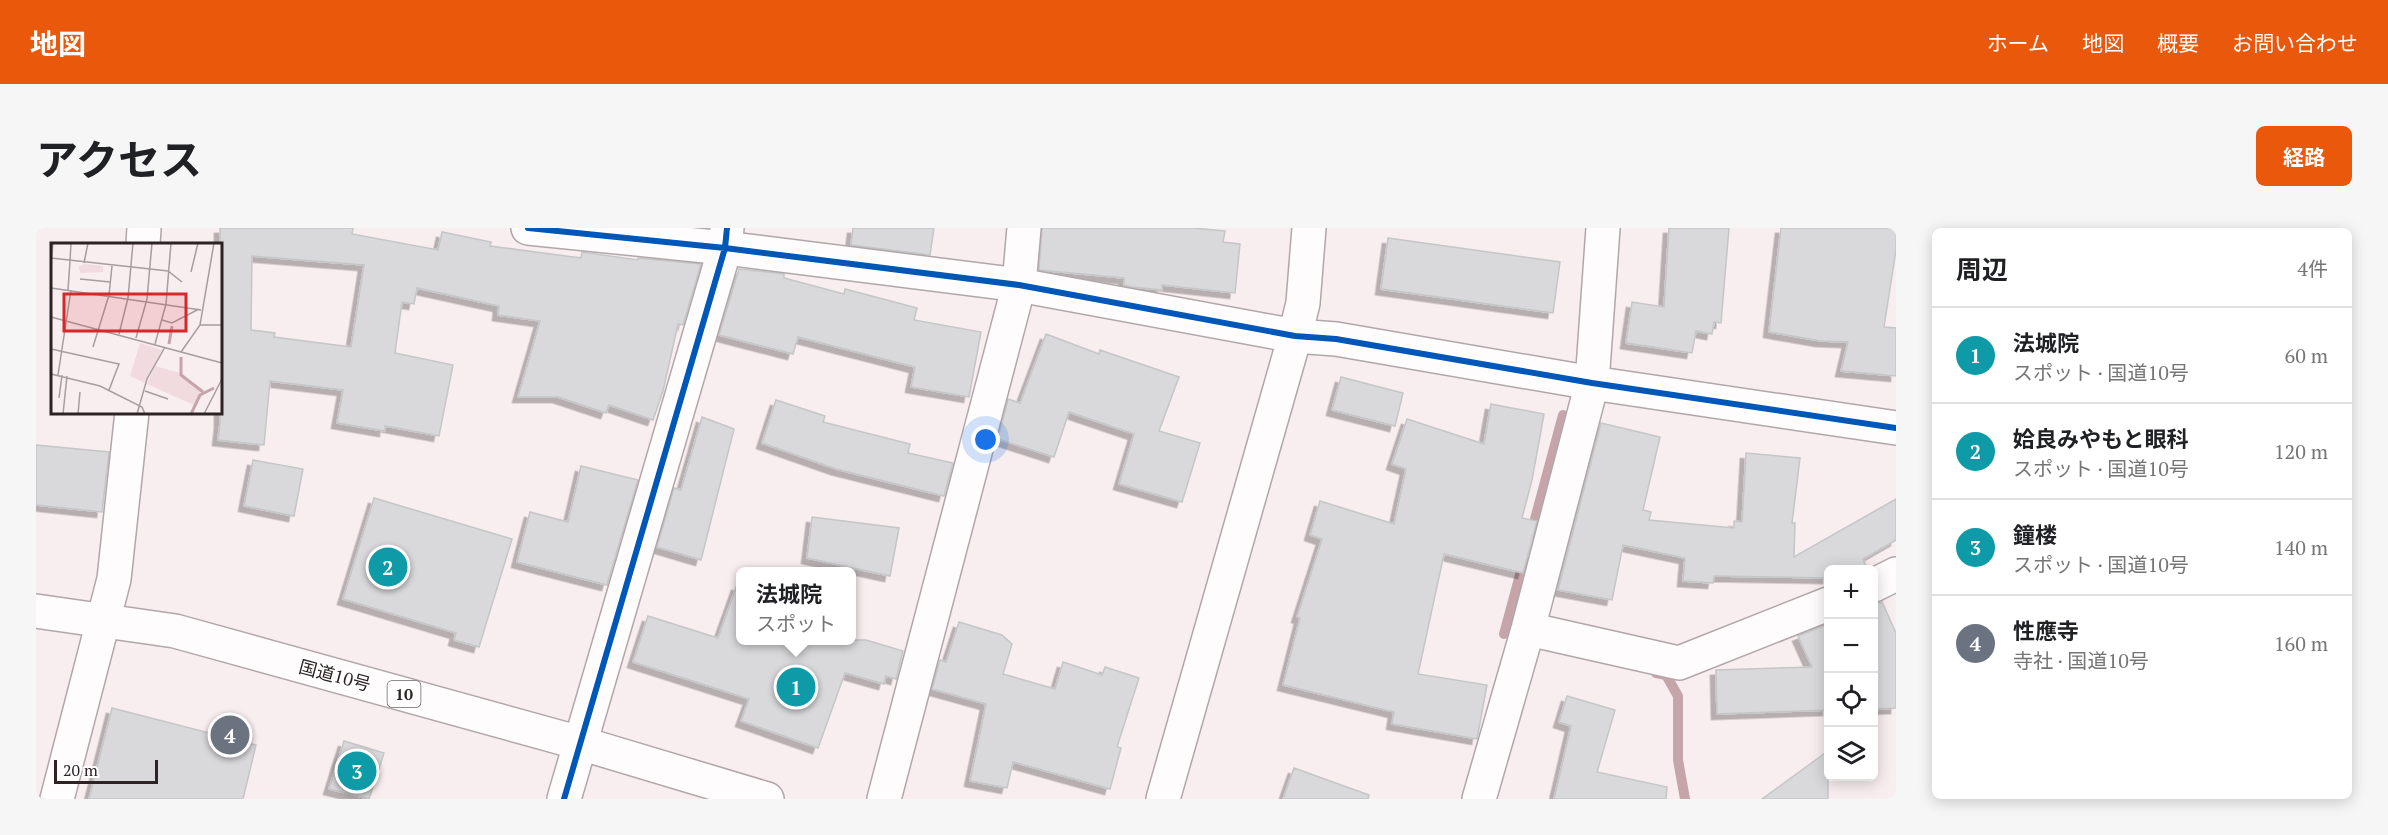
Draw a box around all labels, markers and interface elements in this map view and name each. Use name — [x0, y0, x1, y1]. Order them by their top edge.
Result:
text: 地図 — [30, 25, 86, 62]
text: ホーム — [1987, 29, 2049, 57]
text: 地図 — [2082, 29, 2124, 57]
text: 概要 — [2157, 29, 2199, 57]
text: お問い合わせ — [2232, 29, 2358, 57]
button: 経路 — [2256, 126, 2352, 186]
text: アクセス — [36, 131, 202, 187]
inset map — [51, 243, 222, 414]
text: 周辺 — [1956, 252, 2008, 286]
text: 4件 — [2297, 255, 2328, 282]
text: 法城院 — [2013, 328, 2079, 357]
text: 1 — [1970, 342, 1981, 369]
text: 60 m — [2285, 342, 2328, 369]
text: スポット · 国道10号 — [2013, 359, 2189, 386]
text: 姶良みやもと眼科 — [2013, 424, 2189, 453]
your location — [971, 425, 1000, 454]
text: 2 — [1970, 438, 1981, 465]
text: 120 m — [2274, 438, 2328, 465]
text: スポット · 国道10号 — [2013, 455, 2189, 482]
text: 鐘楼 — [2013, 520, 2057, 549]
text: 3 — [1970, 534, 1981, 561]
text: 140 m — [2274, 534, 2328, 561]
pin: 2 — [368, 544, 408, 590]
text: スポット · 国道10号 — [2013, 551, 2189, 578]
map controls — [1824, 565, 1878, 781]
button: + — [1824, 565, 1878, 619]
popup — [736, 567, 856, 645]
text: 法城院 — [756, 579, 822, 608]
text: スポット — [756, 610, 836, 637]
text: 性應寺 — [2013, 616, 2079, 645]
button: − — [1824, 619, 1878, 673]
text: 4 — [1970, 630, 1981, 657]
text: 160 m — [2274, 630, 2328, 657]
text: 寺社 · 国道10号 — [2013, 647, 2149, 674]
street label: 国道10号 — [297, 654, 373, 696]
pin: 1 — [776, 664, 816, 710]
button: locate — [1824, 673, 1878, 727]
road number: 10 — [388, 681, 421, 707]
pin: 4 — [210, 712, 250, 758]
button: layers — [1824, 727, 1878, 781]
pin: 3 — [338, 748, 376, 794]
scale bar — [54, 757, 158, 784]
text: 20 m — [63, 759, 98, 781]

